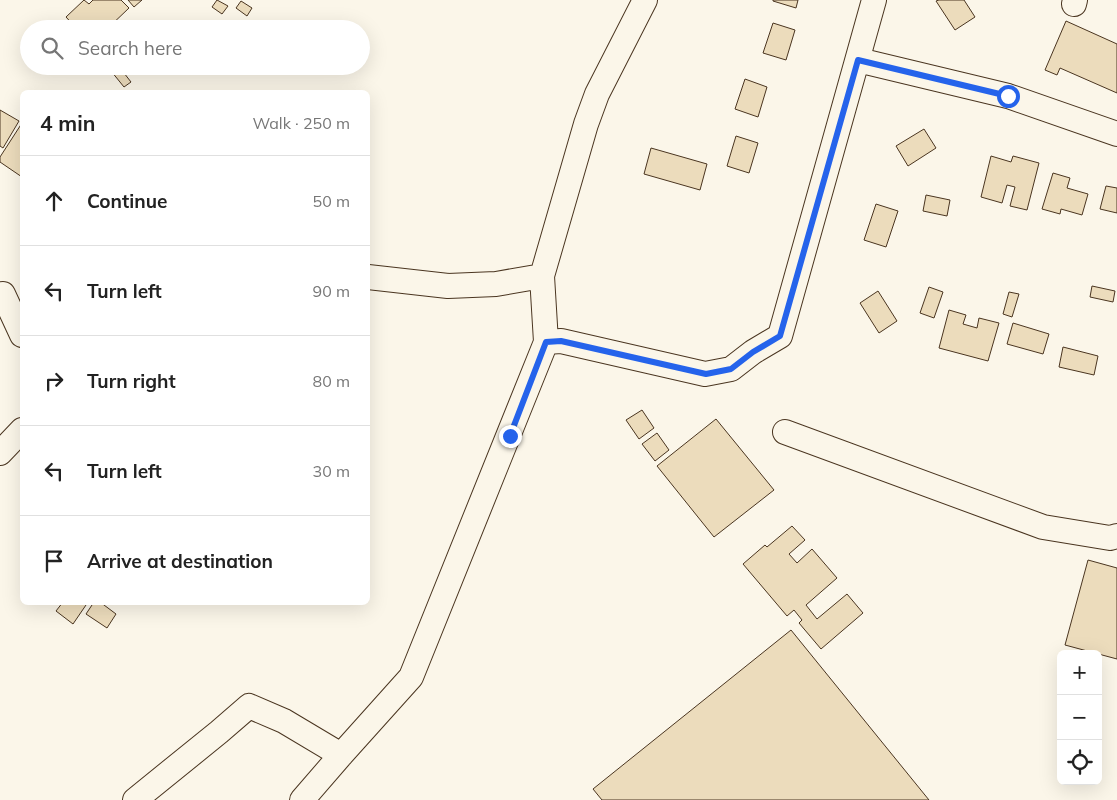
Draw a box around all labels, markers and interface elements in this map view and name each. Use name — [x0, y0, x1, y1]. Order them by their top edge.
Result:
search box — [20, 20, 370, 75]
icon: search — [38, 34, 66, 62]
text: Search here — [78, 36, 182, 60]
route start — [997, 85, 1020, 108]
text: 4 min — [40, 110, 95, 136]
text: Walk · 250 m — [252, 113, 350, 133]
icon: ahead — [40, 187, 68, 215]
text: Continue — [87, 189, 167, 213]
text: 50 m — [313, 191, 350, 211]
icon: left — [40, 277, 68, 305]
text: Turn left — [87, 279, 162, 303]
text: 90 m — [313, 281, 350, 301]
icon: right — [40, 367, 68, 395]
text: Turn right — [87, 369, 176, 393]
text: 80 m — [313, 371, 350, 391]
route end — [499, 425, 522, 448]
icon: left — [40, 457, 68, 485]
text: Turn left — [87, 459, 162, 483]
text: 30 m — [313, 461, 350, 481]
icon: arrive — [40, 547, 68, 575]
text: Arrive at destination — [87, 549, 273, 573]
map controls — [1057, 650, 1102, 785]
button: + — [1057, 650, 1102, 695]
button: − — [1057, 695, 1102, 740]
button: locate — [1057, 740, 1102, 785]

